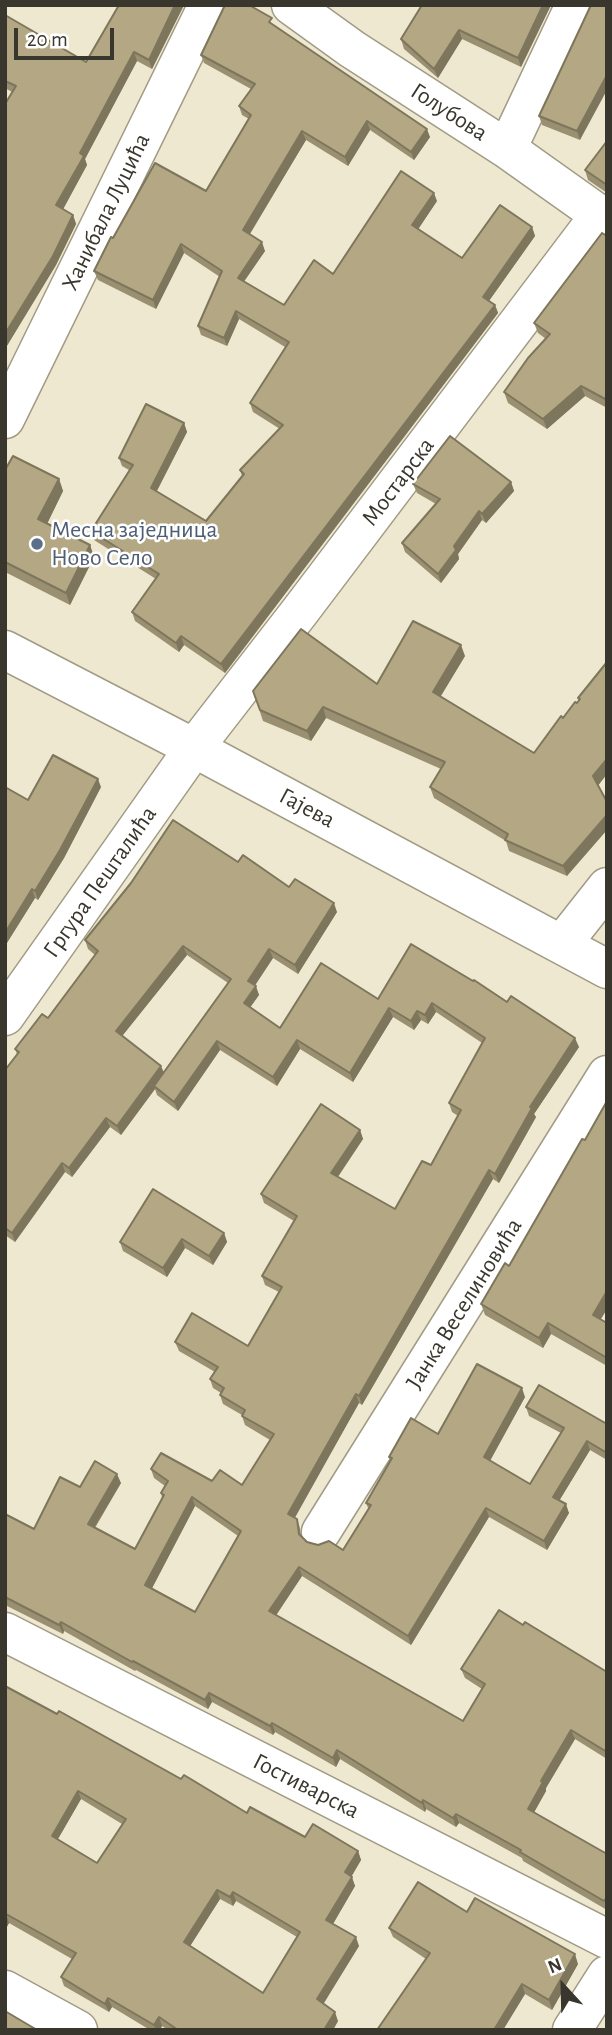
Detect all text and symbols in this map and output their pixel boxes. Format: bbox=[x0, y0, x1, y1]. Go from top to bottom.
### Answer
scale bar bbox=[18, 14, 117, 58]
text: 20 m bbox=[27, 29, 68, 50]
street label: Голубова bbox=[405, 77, 493, 147]
street label: Ханибала Луцића bbox=[55, 129, 157, 295]
street label: Мостарска bbox=[355, 432, 441, 532]
place label: Месна заједница Ново Село bbox=[51, 516, 218, 572]
marker: Месна заједница Ново Село bbox=[29, 536, 45, 552]
street label: Гајева bbox=[274, 781, 340, 835]
street label: Гргура Пешталића bbox=[37, 801, 163, 963]
street label: Јанка Веселиновића bbox=[400, 1213, 528, 1395]
street label: Гостиварска bbox=[248, 1747, 364, 1825]
north arrow bbox=[528, 1951, 598, 2021]
text: N bbox=[545, 1955, 565, 1977]

